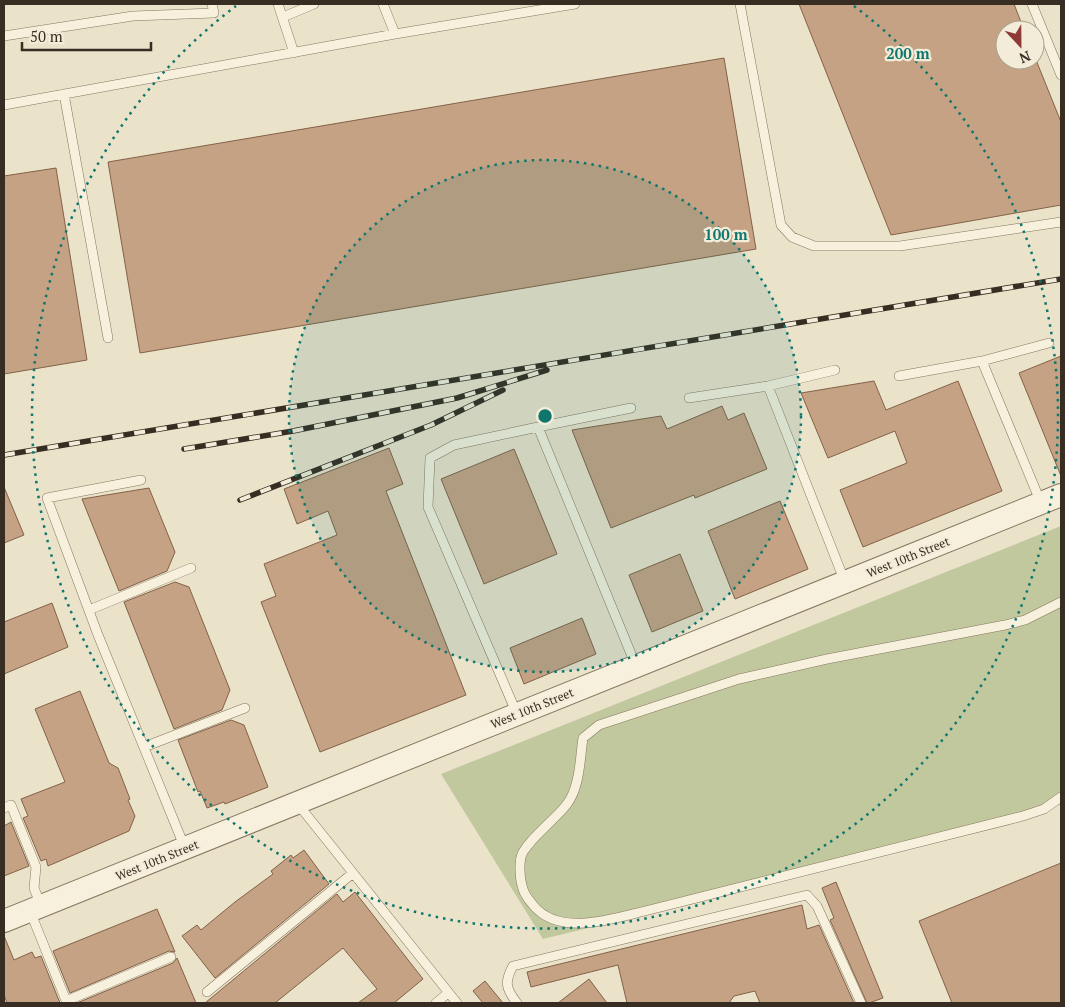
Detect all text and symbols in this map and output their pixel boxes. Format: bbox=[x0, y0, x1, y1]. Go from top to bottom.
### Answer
scale bar bbox=[22, 20, 151, 52]
north arrow bbox=[995, 20, 1045, 70]
text: 50 m bbox=[30, 26, 63, 46]
text: 200 m bbox=[886, 43, 930, 63]
text: N bbox=[1016, 47, 1034, 68]
text: 100 m bbox=[704, 224, 748, 244]
centre of rings bbox=[536, 407, 554, 425]
street label: West 10th Street bbox=[864, 533, 952, 580]
street label: West 10th Street bbox=[488, 684, 576, 731]
street label: West 10th Street bbox=[113, 836, 201, 883]

